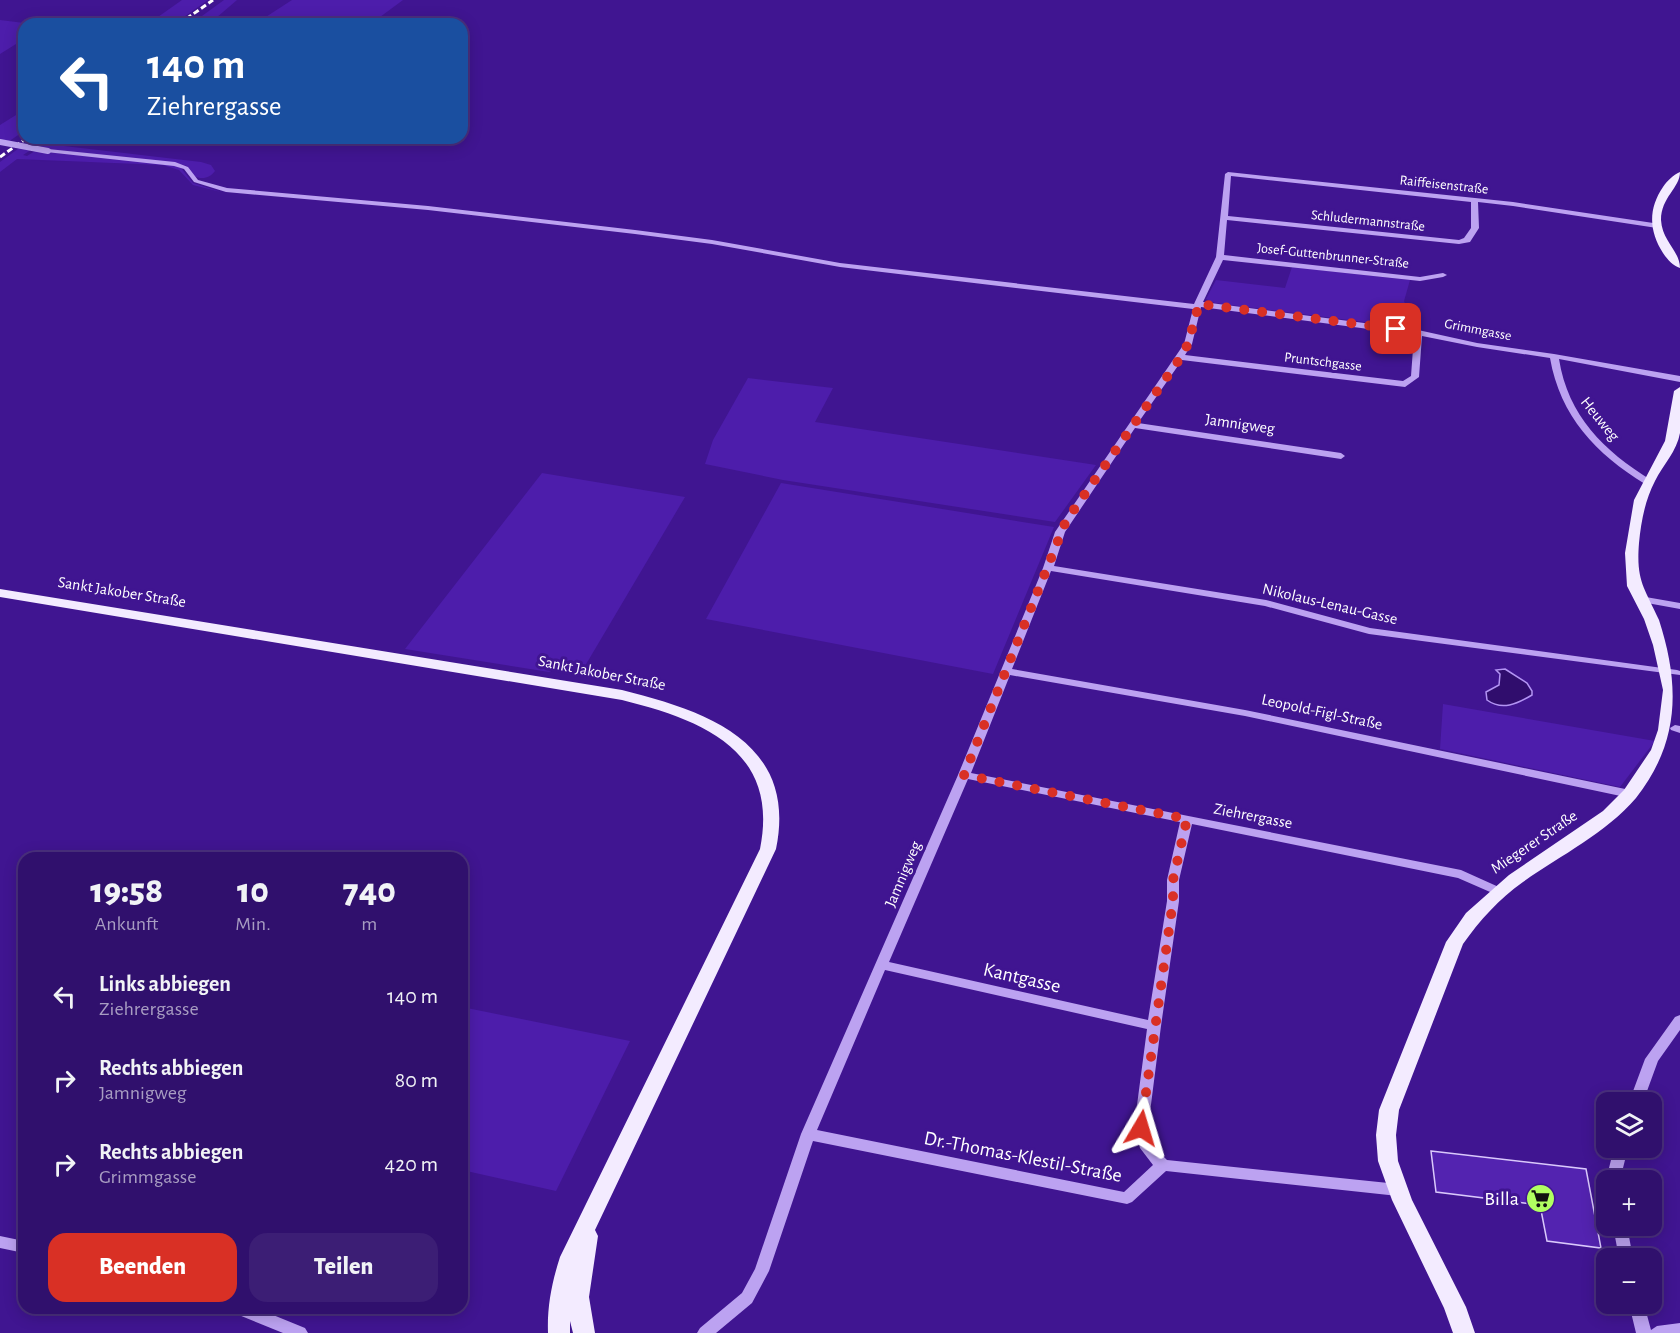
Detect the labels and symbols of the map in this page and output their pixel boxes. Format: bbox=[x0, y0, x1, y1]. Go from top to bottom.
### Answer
street label: Raiffeisenstraße bbox=[1399, 173, 1489, 197]
street label: Schludermannstraße bbox=[1310, 208, 1426, 234]
street label: Josef-Guttenbrunner-Straße bbox=[1256, 241, 1410, 271]
pin bbox=[1370, 303, 1421, 354]
street label: Grimmgasse bbox=[1443, 317, 1513, 343]
street label: Pruntschgasse bbox=[1283, 350, 1363, 374]
street label: Heuweg bbox=[1578, 394, 1623, 444]
street label: Jamnigweg bbox=[1204, 411, 1276, 437]
street label: Sankt Jakober Straße bbox=[57, 574, 187, 610]
street label: Nikolaus-Lenau-Gasse bbox=[1261, 581, 1399, 627]
street label: Sankt Jakober Straße bbox=[537, 653, 667, 693]
street label: Leopold-Figl-Straße bbox=[1260, 691, 1384, 733]
street label: Ziehrergasse bbox=[1212, 801, 1294, 831]
street label: Miegerer Straße bbox=[1488, 807, 1580, 877]
street label: Jamnigweg bbox=[882, 838, 924, 909]
street label: Kantgasse bbox=[981, 959, 1063, 997]
position arrow bbox=[1109, 1096, 1173, 1160]
street label: Dr.-Thomas-Klestil-Straße bbox=[922, 1128, 1124, 1186]
supermarket icon: Billa bbox=[1524, 1183, 1556, 1215]
place label: Billa bbox=[1484, 1189, 1519, 1209]

